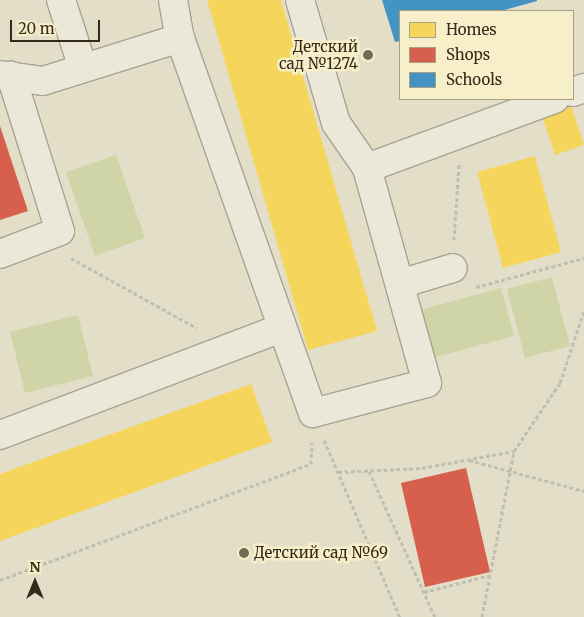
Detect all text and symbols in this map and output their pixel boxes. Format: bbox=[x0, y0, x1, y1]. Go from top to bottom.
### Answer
scale bar bbox=[12, 10, 102, 42]
legend bbox=[399, 10, 574, 100]
text: 20 m bbox=[18, 19, 55, 38]
text: Homes bbox=[446, 20, 497, 39]
place label: Детский сад №1274 bbox=[279, 37, 358, 72]
text: Shops bbox=[446, 45, 490, 64]
marker: Детский сад №1274 bbox=[362, 49, 374, 61]
text: Schools bbox=[446, 70, 502, 89]
place label: Детский сад №69 bbox=[254, 544, 388, 562]
marker: Детский сад №69 bbox=[238, 547, 250, 559]
north arrow bbox=[10, 557, 60, 607]
text: N bbox=[29, 558, 41, 576]

